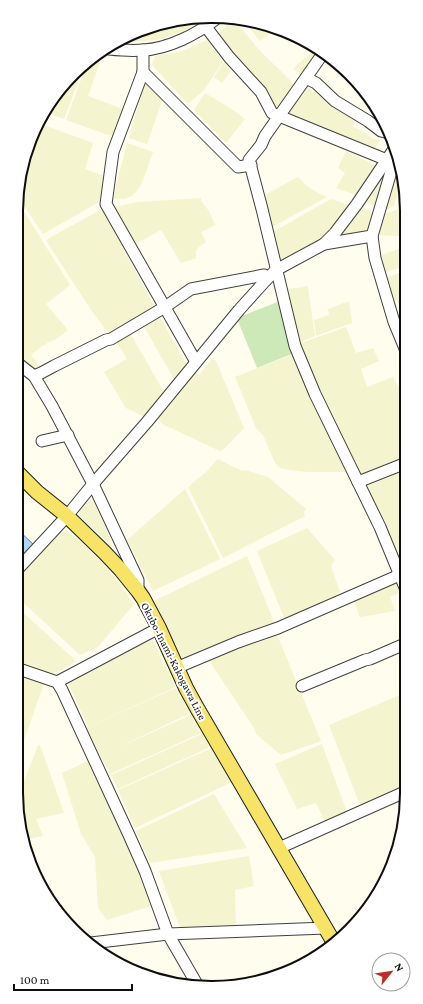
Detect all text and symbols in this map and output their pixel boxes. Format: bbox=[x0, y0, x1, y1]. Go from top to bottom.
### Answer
street label: Okubo-Inami-Kakogawa Line bbox=[138, 600, 209, 722]
north arrow bbox=[371, 952, 411, 992]
text: N bbox=[393, 961, 407, 974]
scale bar bbox=[14, 966, 132, 992]
text: 100 m bbox=[20, 973, 50, 987]

